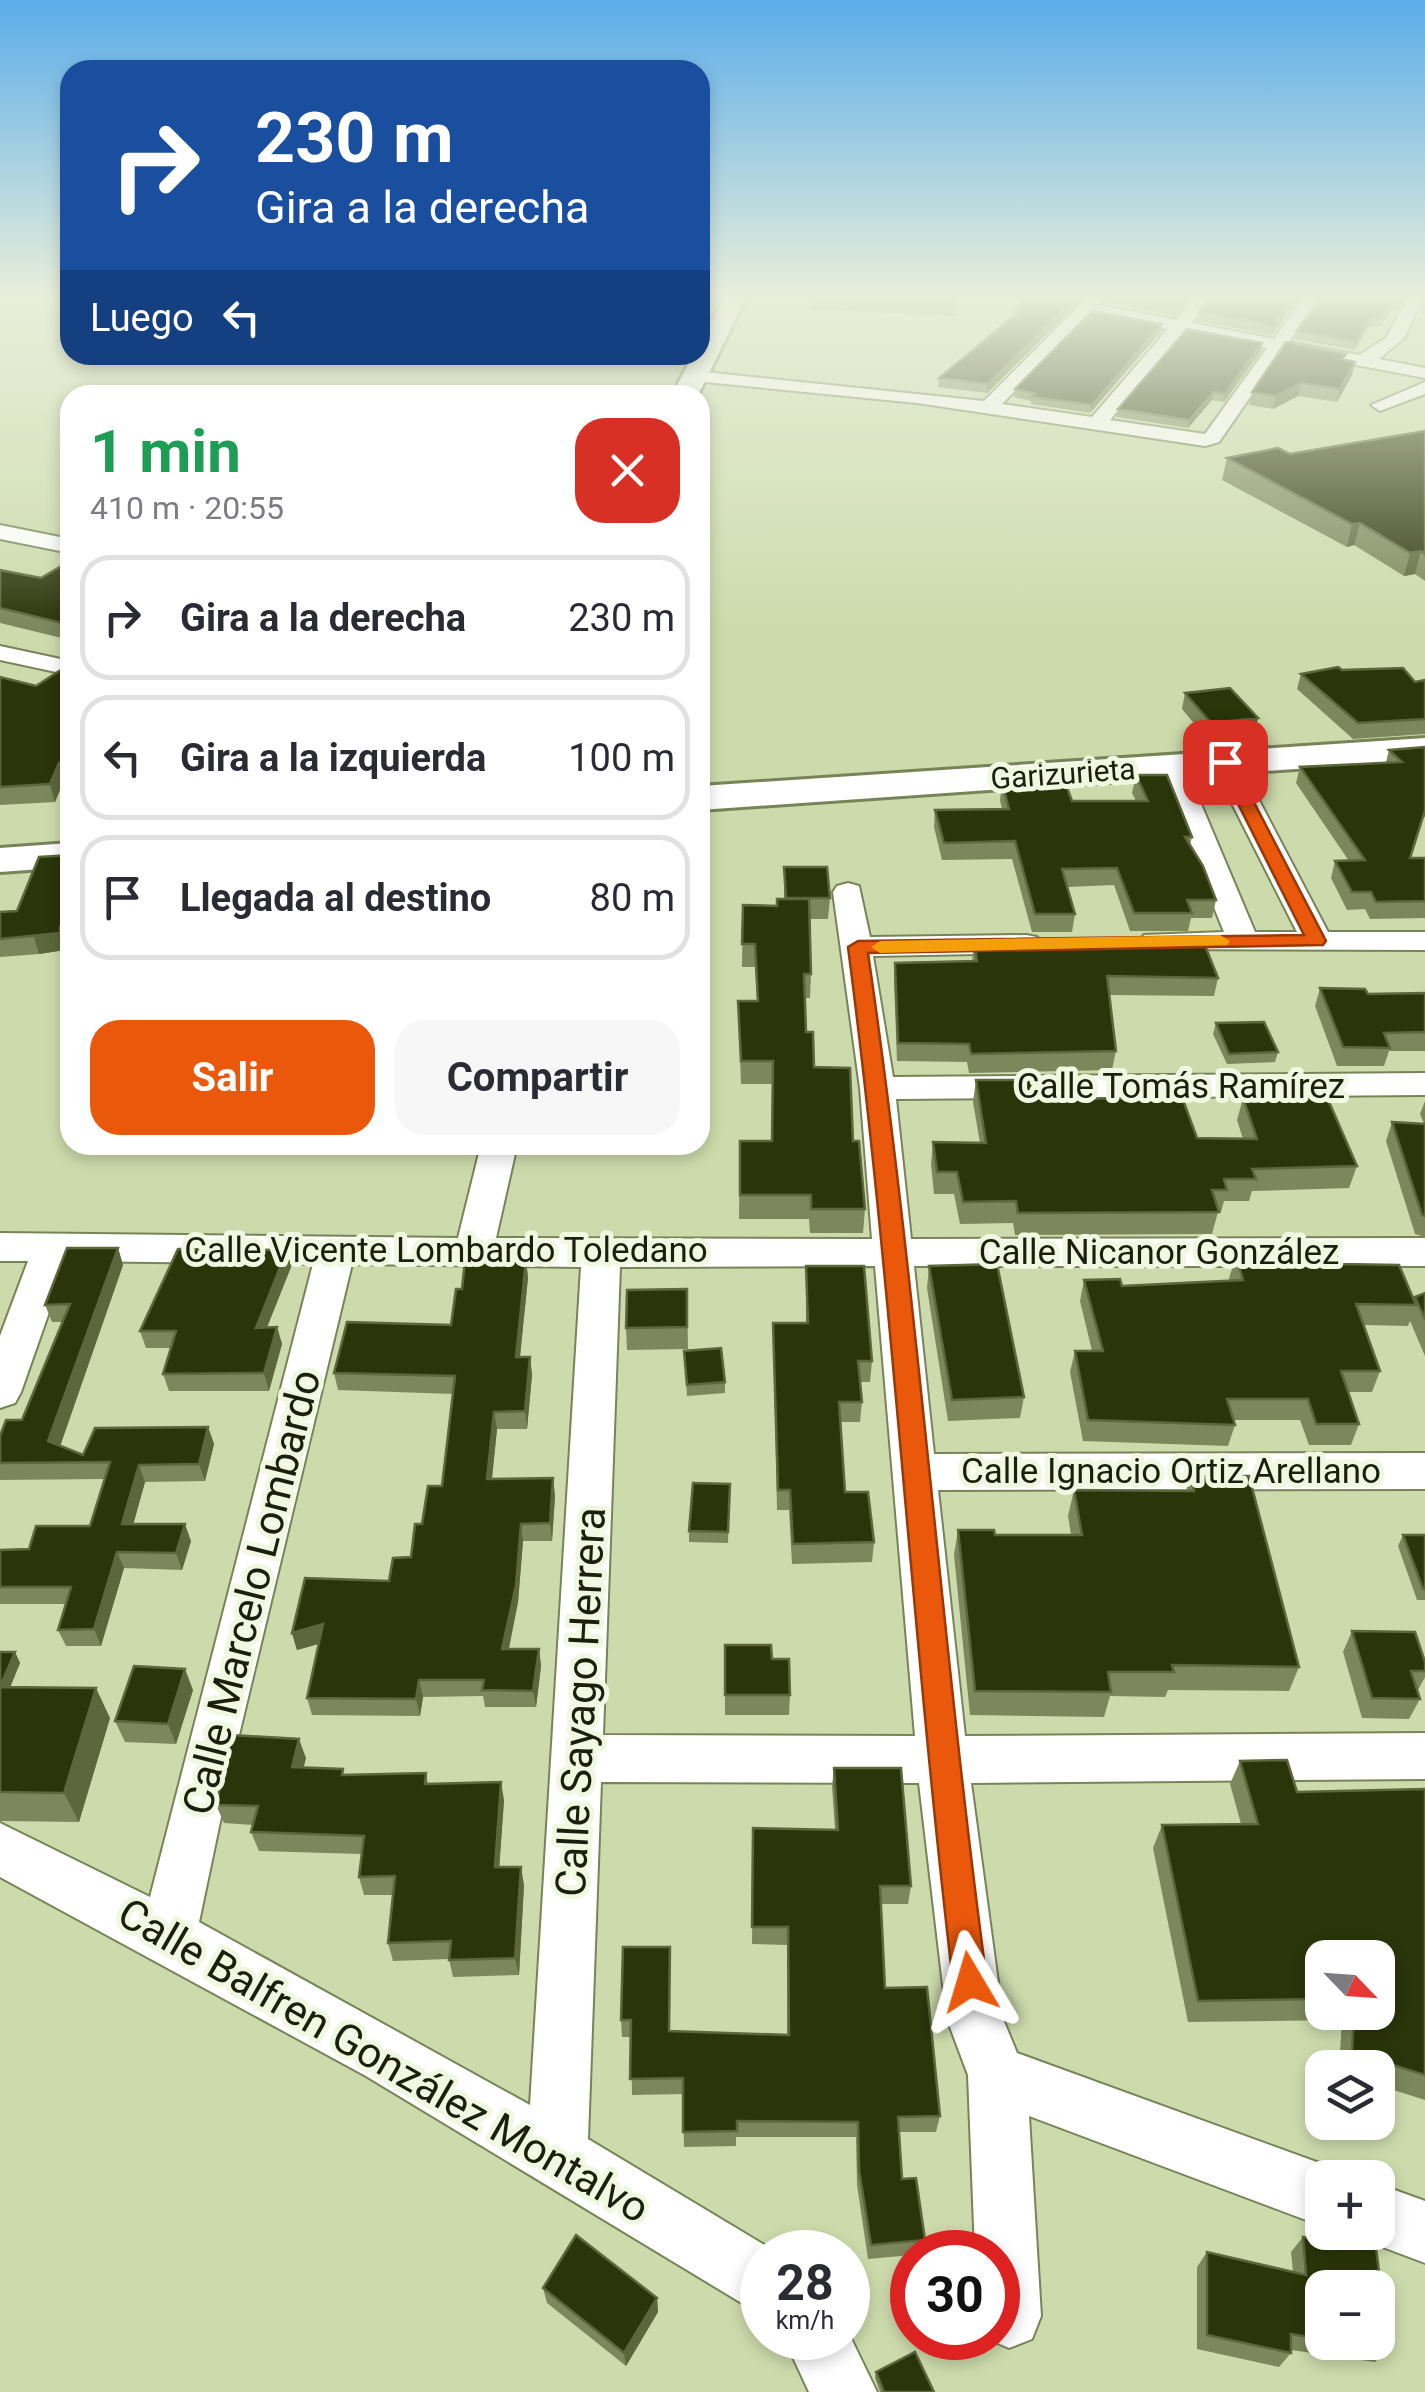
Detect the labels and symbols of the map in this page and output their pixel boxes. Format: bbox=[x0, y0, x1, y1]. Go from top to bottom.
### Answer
pin bbox=[1183, 720, 1268, 805]
street label: Garizurieta bbox=[989, 751, 1137, 796]
street label: Calle Tomás Ramírez bbox=[1017, 1066, 1345, 1107]
street label: Calle Vicente Lombardo Toledano bbox=[184, 1230, 708, 1271]
street label: Calle Nicanor González bbox=[979, 1232, 1339, 1273]
street label: Calle Marcelo Lombardo bbox=[172, 1365, 331, 1820]
street label: Calle Ignacio Ortiz Arellano bbox=[961, 1451, 1381, 1492]
street label: Calle Sayago Herrera bbox=[546, 1506, 615, 1898]
street label: Calle Balfren González Montalvo bbox=[110, 1888, 658, 2233]
position arrow bbox=[918, 1930, 1022, 2034]
north arrow bbox=[1305, 1940, 1395, 2030]
speed limit sign: 30 bbox=[890, 2230, 1020, 2360]

